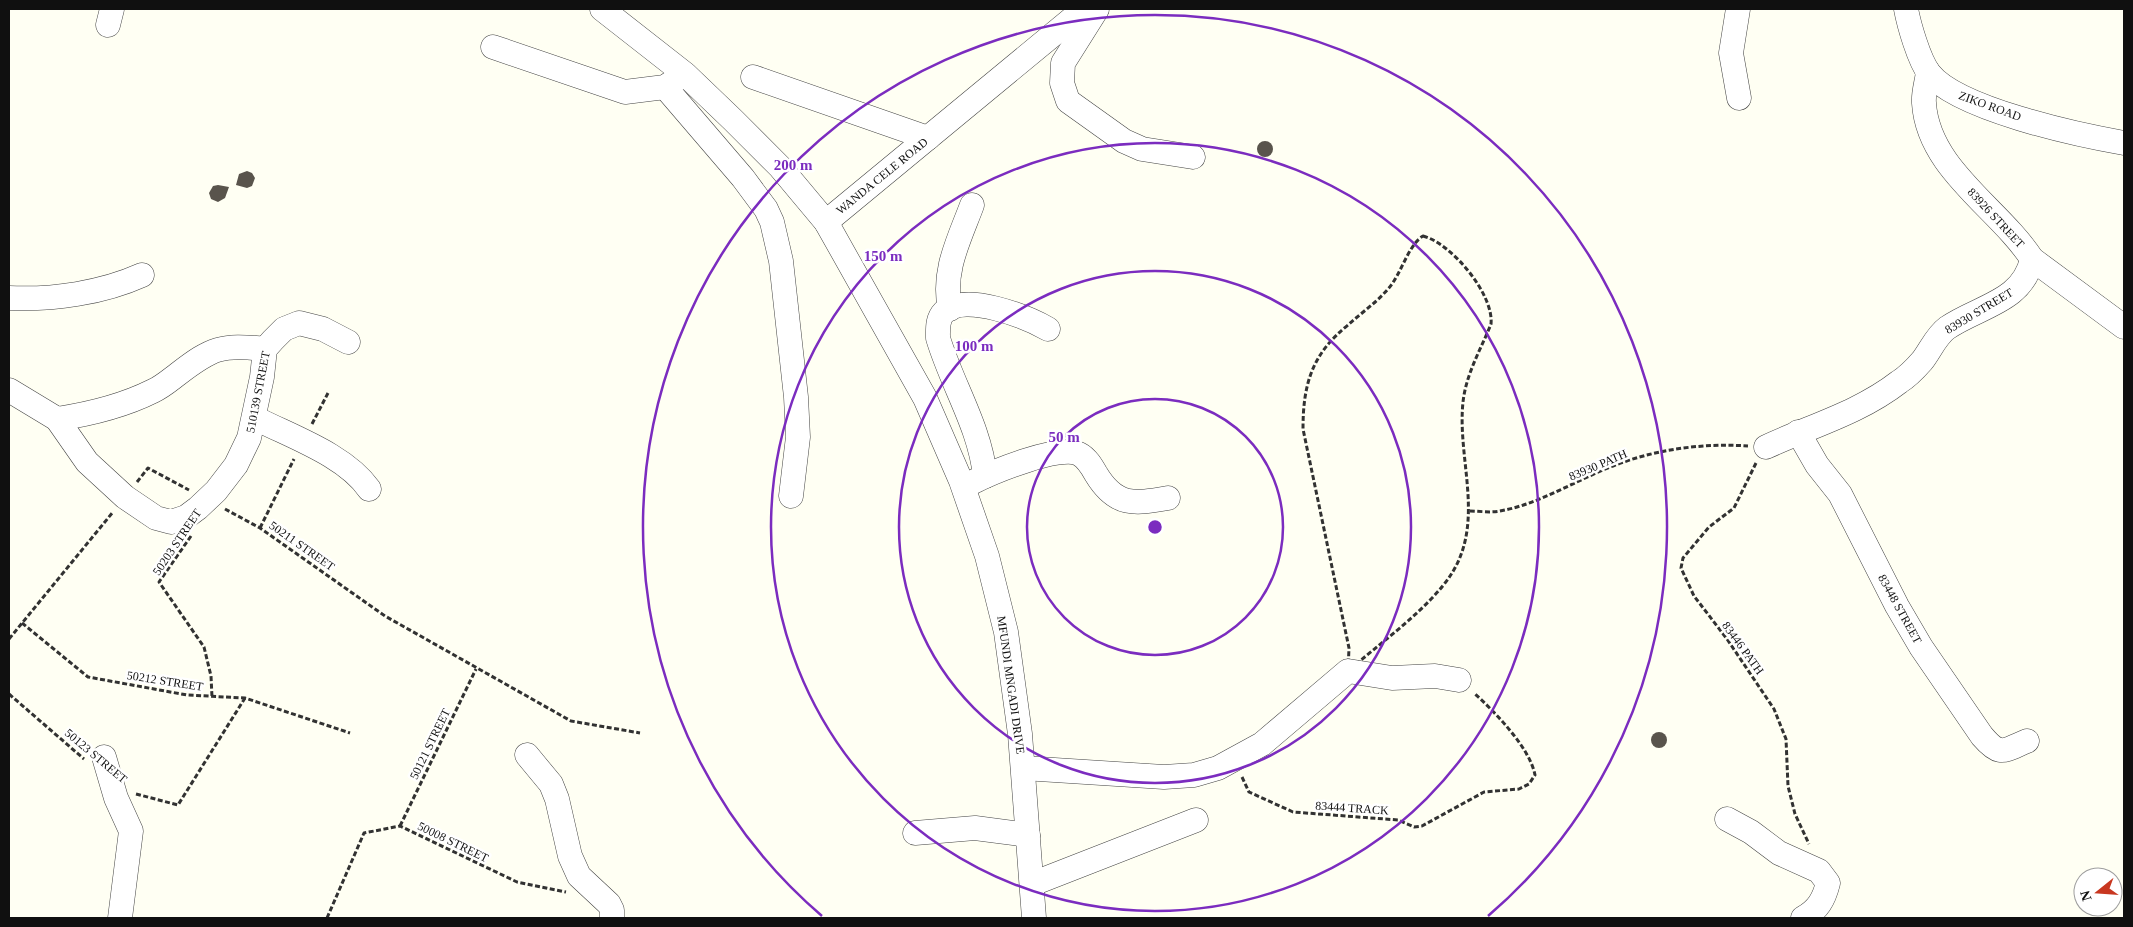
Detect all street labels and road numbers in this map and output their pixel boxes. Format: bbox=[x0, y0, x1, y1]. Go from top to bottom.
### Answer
street label: ZIKO ROAD bbox=[1957, 88, 2024, 124]
street label: WANDA CELE ROAD bbox=[833, 134, 931, 217]
street label: 83926 STREET bbox=[1965, 185, 2028, 251]
street label: 83930 STREET bbox=[1942, 285, 2016, 337]
street label: 510139 STREET bbox=[243, 349, 273, 434]
street label: 83930 PATH bbox=[1567, 446, 1630, 484]
street label: 50203 STREET bbox=[150, 506, 205, 578]
street label: 50211 STREET bbox=[267, 518, 338, 574]
street label: 83448 STREET bbox=[1875, 572, 1925, 647]
street label: MFUNDI MNGADI DRIVE bbox=[994, 615, 1028, 755]
street label: 83446 PATH bbox=[1719, 619, 1767, 677]
street label: 50212 STREET bbox=[126, 668, 205, 694]
street label: 50121 STREET bbox=[407, 706, 453, 782]
street label: 50123 STREET bbox=[62, 726, 131, 787]
street label: 83444 TRACK bbox=[1315, 798, 1389, 818]
street label: 50008 STREET bbox=[415, 819, 491, 865]

